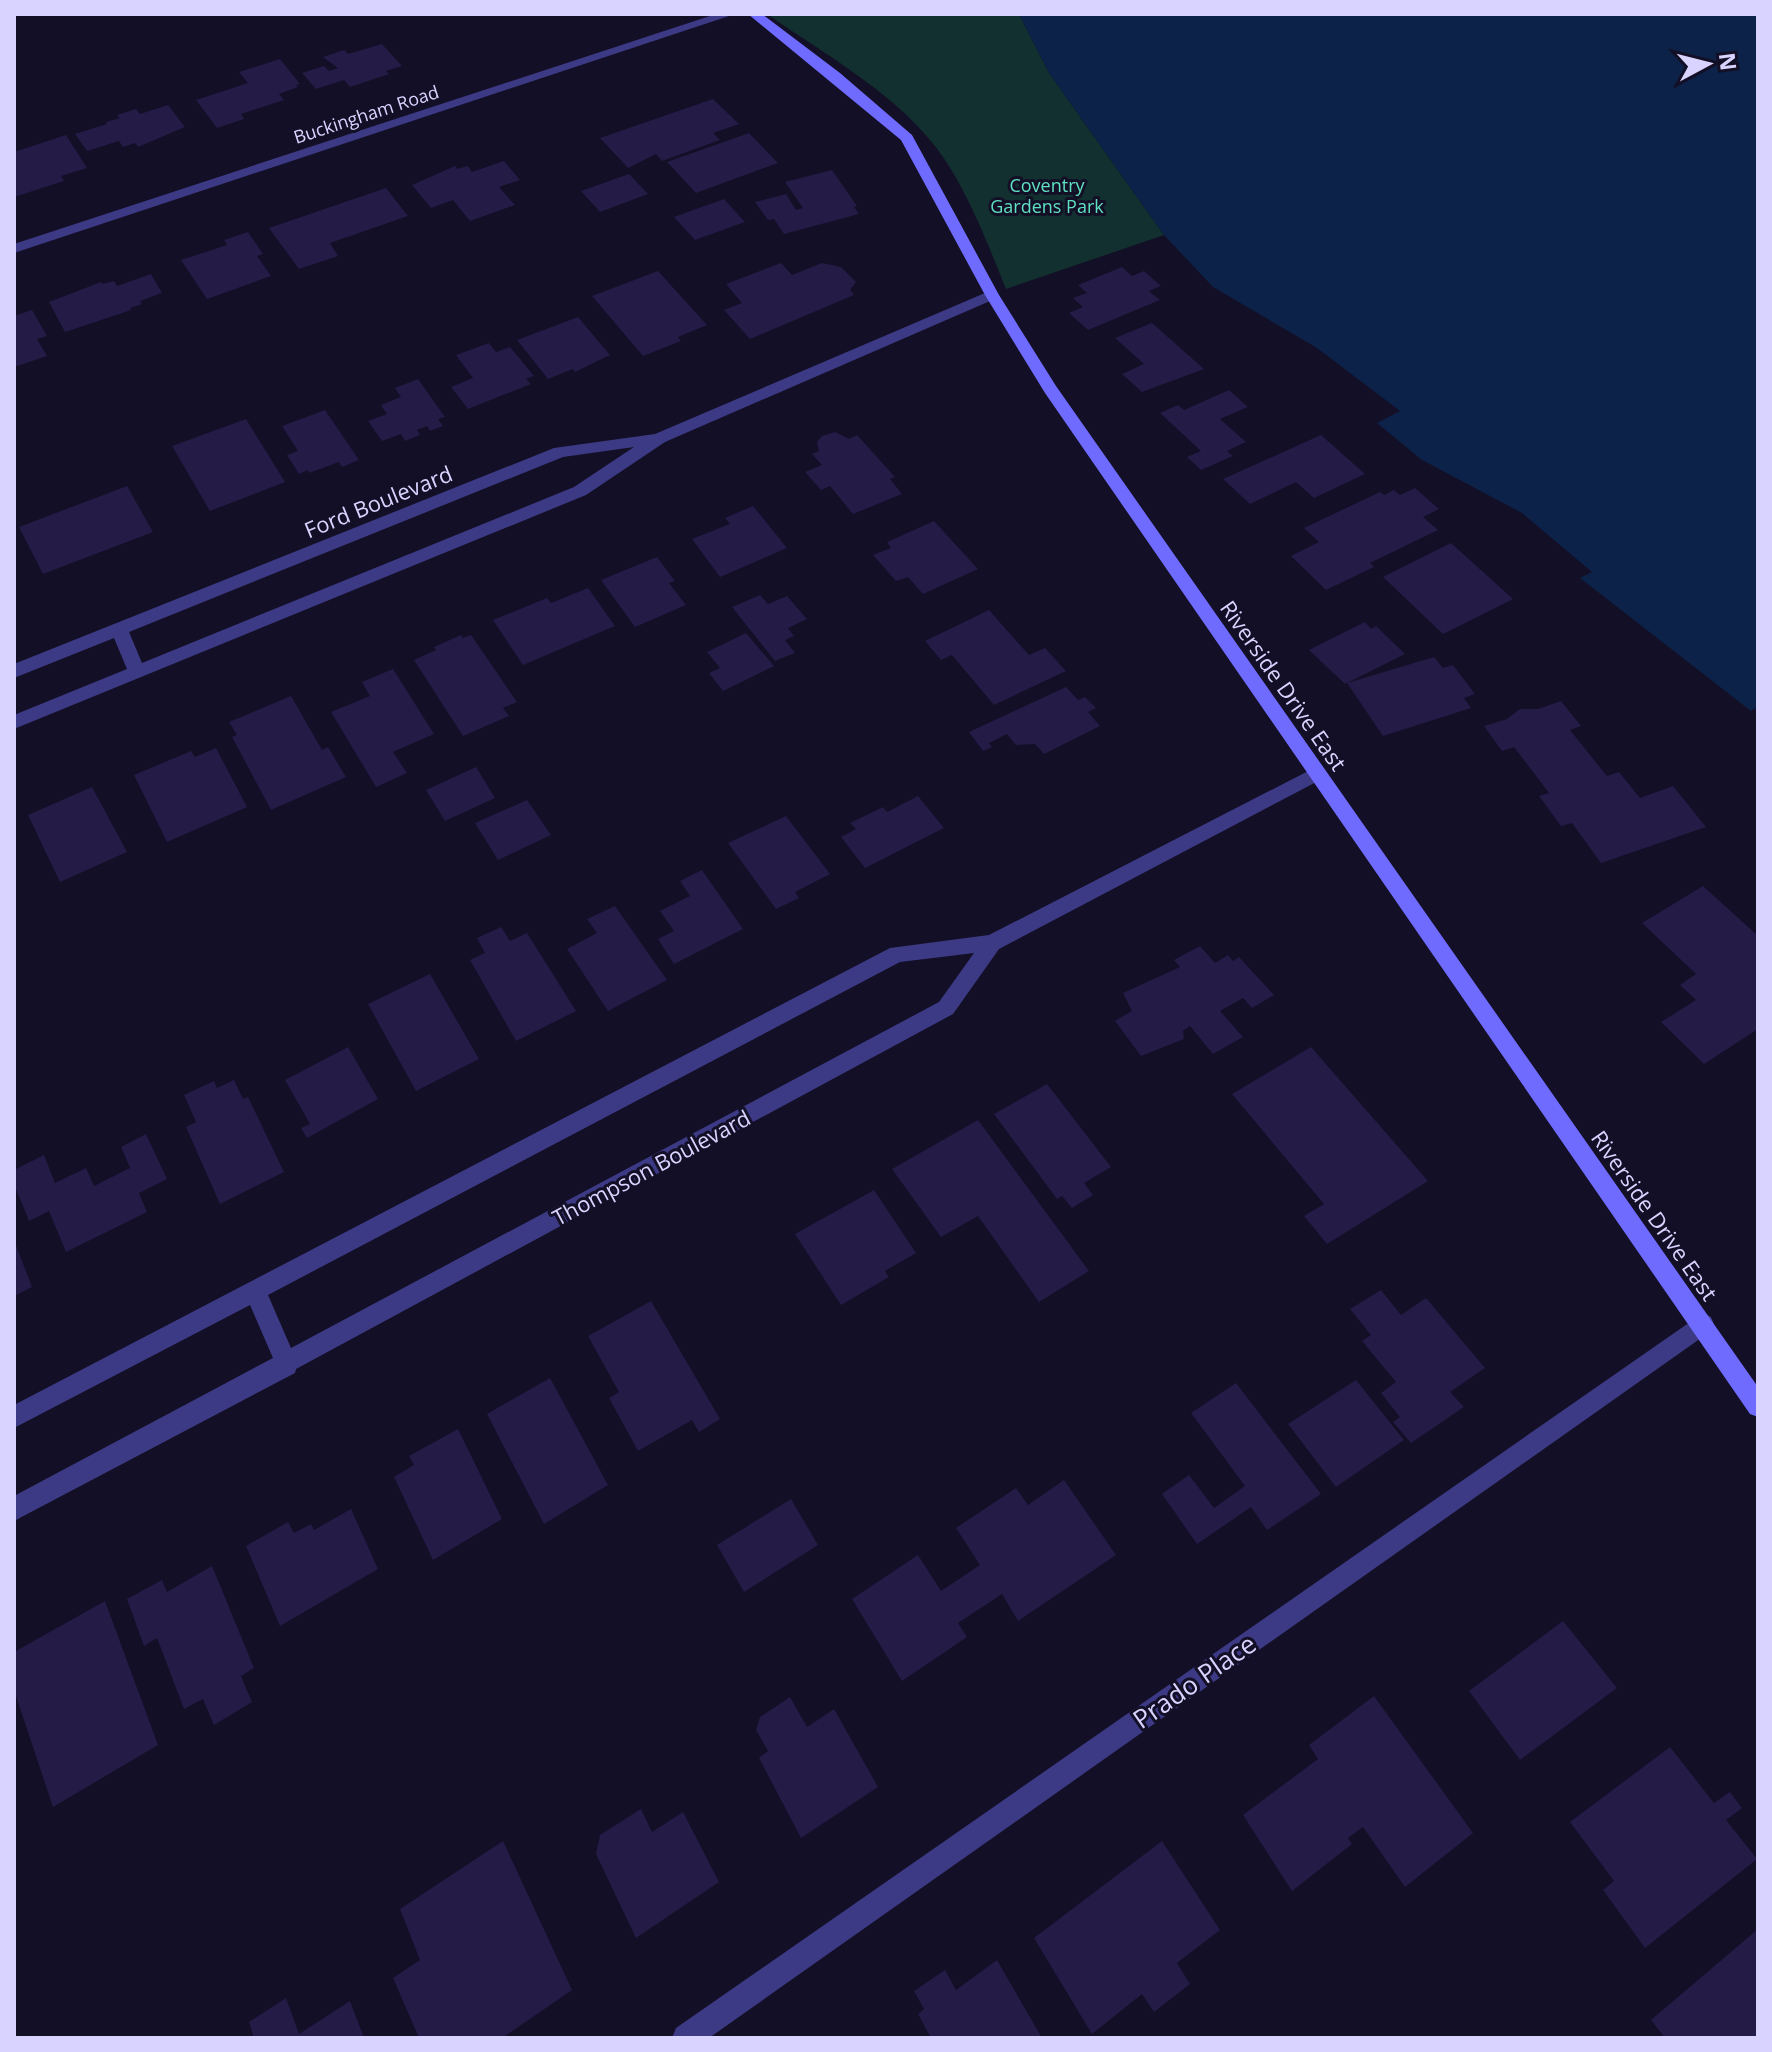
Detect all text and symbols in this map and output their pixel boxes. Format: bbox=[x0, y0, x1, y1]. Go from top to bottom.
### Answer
north arrow bbox=[1668, 24, 1748, 104]
text: N bbox=[1713, 51, 1745, 72]
street label: Buckingham Road bbox=[290, 79, 442, 149]
park label: Coventry Gardens Park bbox=[990, 173, 1104, 218]
street label: Ford Boulevard bbox=[299, 458, 457, 544]
street label: Riverside Drive East bbox=[1214, 594, 1354, 776]
street label: Thompson Boulevard bbox=[547, 1102, 755, 1232]
street label: Riverside Drive East bbox=[1585, 1124, 1725, 1306]
street label: Prado Place bbox=[1125, 1625, 1263, 1737]

